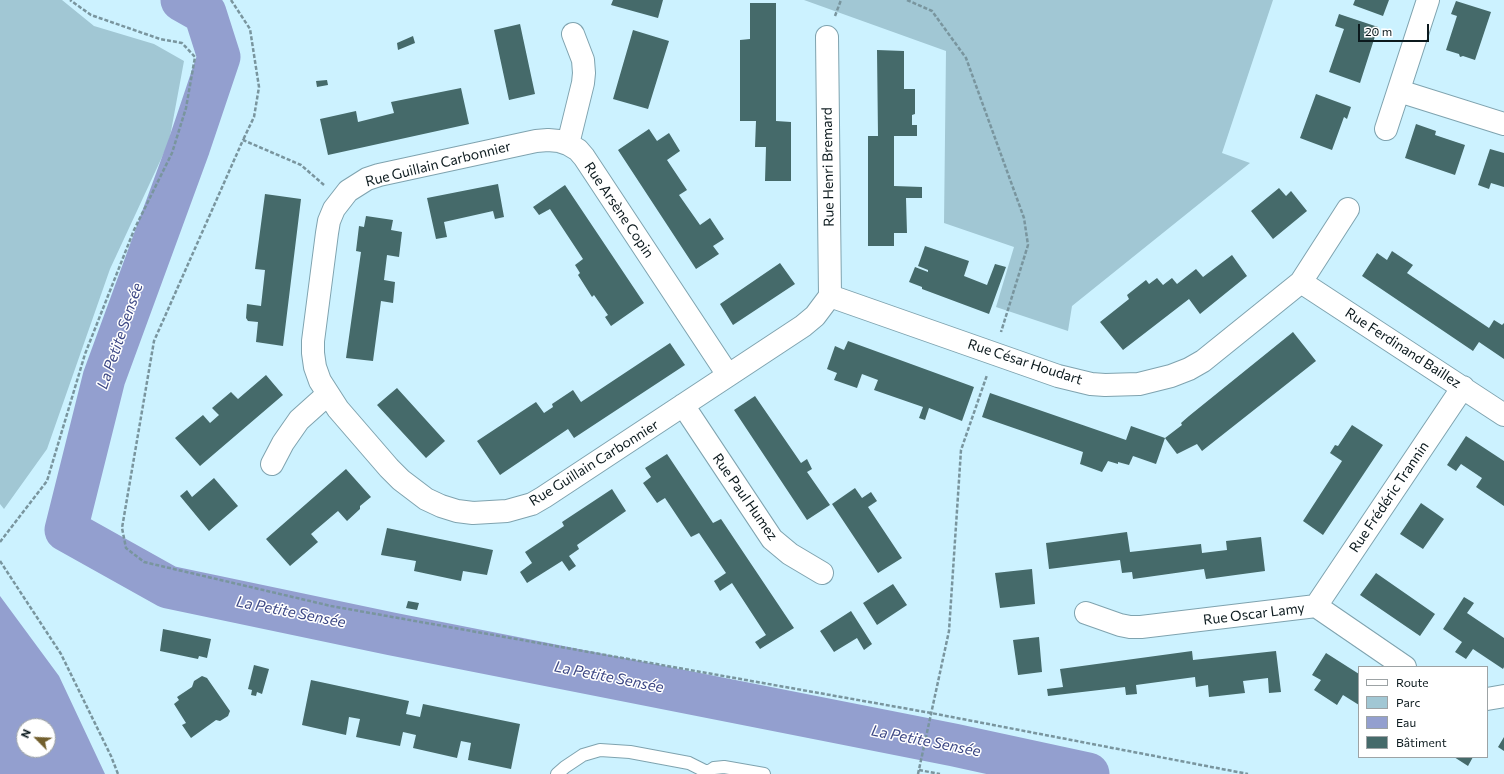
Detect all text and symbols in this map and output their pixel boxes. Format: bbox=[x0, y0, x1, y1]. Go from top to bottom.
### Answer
scale bar bbox=[1360, 16, 1431, 42]
text: 20 m bbox=[1365, 24, 1392, 38]
street label: Rue Henri Bremard bbox=[819, 107, 837, 227]
street label: Rue Guillain Carbonnier bbox=[363, 138, 513, 190]
street label: Rue Arsène Copin bbox=[581, 159, 657, 261]
water label: La Petite Sensée bbox=[93, 281, 147, 391]
street label: Rue Ferdinand Baillez bbox=[1342, 304, 1464, 392]
street label: Rue César Houdart bbox=[966, 336, 1084, 388]
street label: Rue Guillain Carbonnier bbox=[526, 416, 662, 510]
street label: Rue Frédéric Trannin bbox=[1346, 438, 1432, 556]
street label: Rue Paul Humez bbox=[709, 450, 781, 544]
water label: La Petite Sensée bbox=[235, 593, 347, 631]
street label: Rue Oscar Lamy bbox=[1202, 599, 1306, 629]
water label: La Petite Sensée bbox=[553, 658, 665, 696]
legend bbox=[1358, 666, 1488, 758]
text: Route bbox=[1396, 675, 1429, 689]
text: Parc bbox=[1396, 695, 1420, 709]
text: Eau bbox=[1396, 715, 1416, 729]
north arrow bbox=[16, 718, 56, 758]
water label: La Petite Sensée bbox=[870, 722, 982, 760]
text: N bbox=[18, 727, 33, 740]
text: Bâtiment bbox=[1396, 735, 1447, 749]

